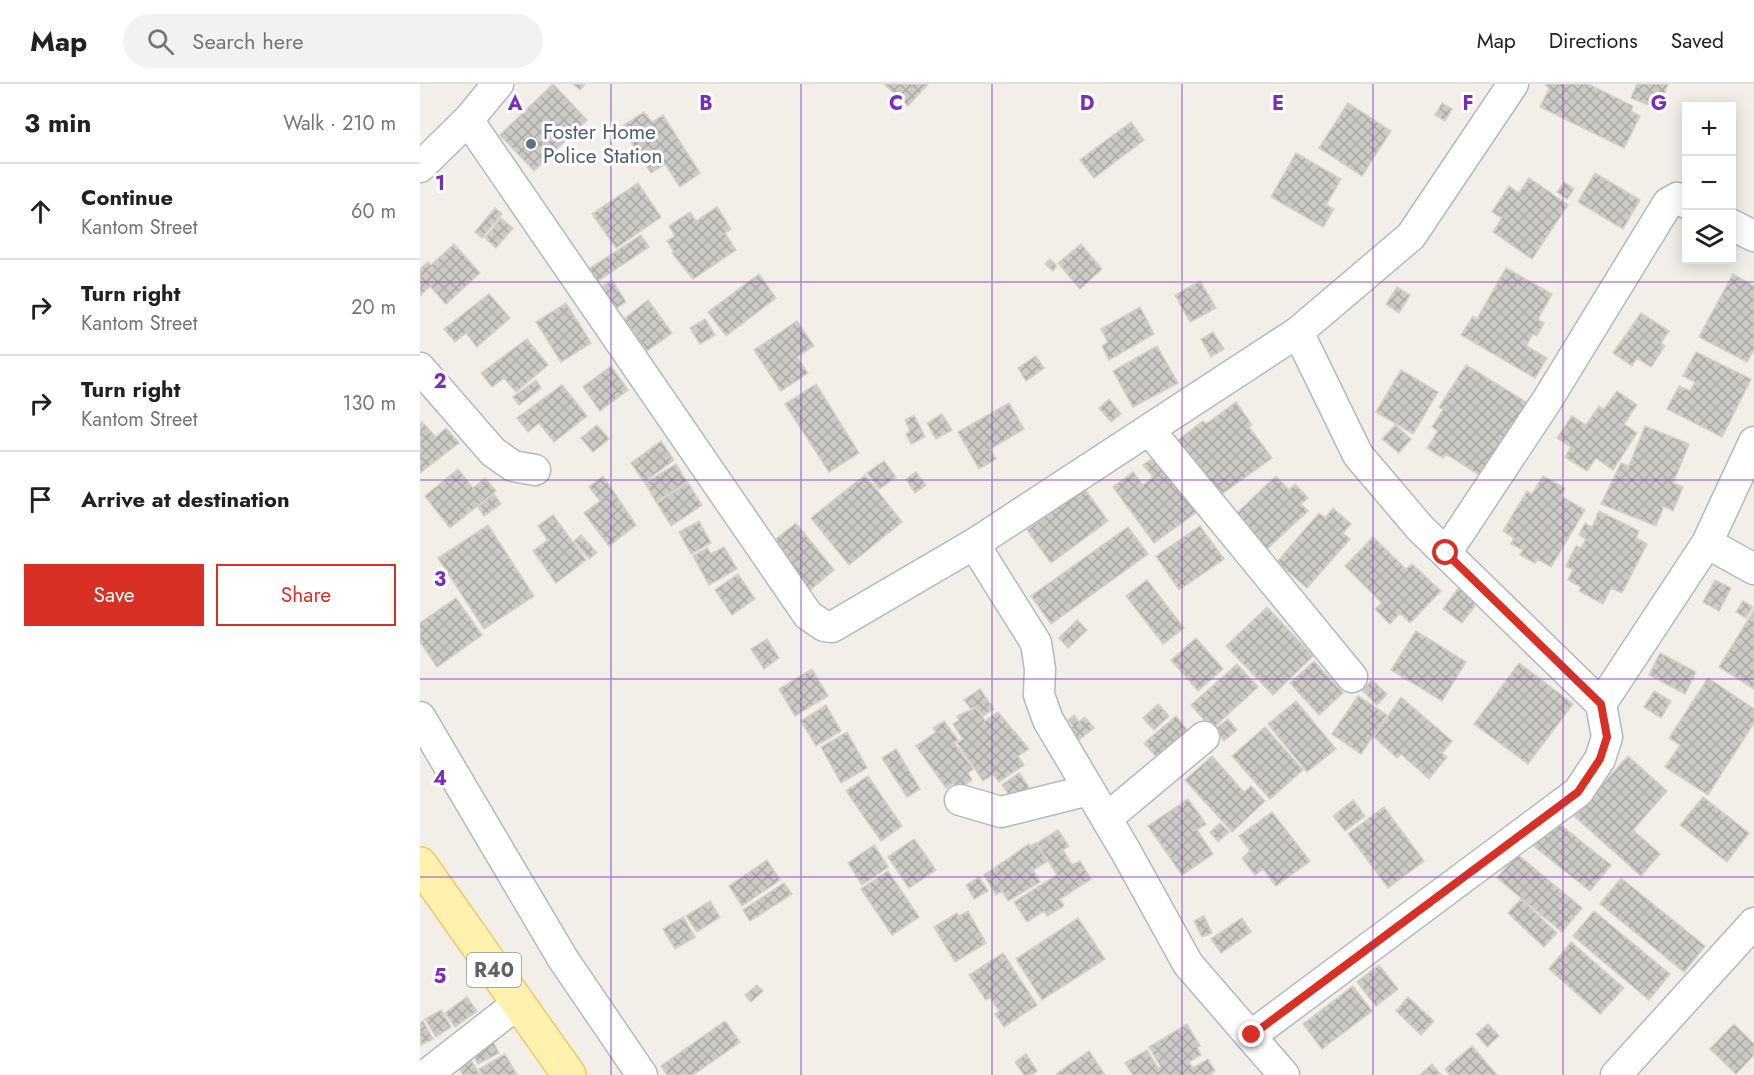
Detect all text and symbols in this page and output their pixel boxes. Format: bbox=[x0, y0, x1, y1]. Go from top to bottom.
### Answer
search box bbox=[123, 14, 543, 68]
text: Map bbox=[30, 21, 87, 62]
icon: search bbox=[144, 25, 177, 58]
text: Search here bbox=[192, 25, 304, 57]
text: Map bbox=[1477, 26, 1516, 56]
text: Directions bbox=[1549, 26, 1638, 56]
text: Saved bbox=[1671, 26, 1724, 56]
text: A bbox=[507, 89, 523, 118]
text: B bbox=[699, 89, 713, 118]
text: C bbox=[889, 89, 903, 118]
text: D bbox=[1080, 89, 1094, 118]
text: E bbox=[1272, 89, 1284, 118]
text: F bbox=[1462, 89, 1474, 118]
text: G bbox=[1651, 89, 1667, 118]
map controls bbox=[1682, 102, 1736, 264]
button: + bbox=[1682, 102, 1736, 156]
text: 3 min bbox=[24, 104, 91, 142]
text: Walk · 210 m bbox=[283, 109, 396, 138]
place label: Foster Home Police Station bbox=[543, 117, 662, 171]
marker: Foster Home Police Station bbox=[524, 137, 538, 151]
button: − bbox=[1682, 156, 1736, 210]
text: 1 bbox=[435, 169, 445, 198]
text: Continue bbox=[81, 181, 173, 213]
icon: ahead bbox=[24, 195, 57, 228]
text: 60 m bbox=[351, 197, 396, 226]
button: layers bbox=[1682, 210, 1736, 264]
text: Kantom Street bbox=[81, 213, 197, 242]
text: Turn right bbox=[81, 277, 181, 309]
icon: right bbox=[24, 291, 57, 324]
text: 20 m bbox=[351, 293, 396, 322]
text: Kantom Street bbox=[81, 309, 197, 338]
text: 2 bbox=[433, 367, 447, 396]
text: Turn right bbox=[81, 373, 181, 405]
icon: right bbox=[24, 387, 57, 420]
text: 130 m bbox=[342, 389, 396, 418]
text: Kantom Street bbox=[81, 405, 197, 434]
icon: arrive bbox=[24, 483, 57, 516]
text: Arrive at destination bbox=[81, 483, 290, 515]
route start bbox=[1432, 539, 1458, 565]
button: Save bbox=[24, 564, 204, 626]
button: Share bbox=[216, 564, 396, 626]
text: 3 bbox=[434, 565, 446, 594]
text: 4 bbox=[433, 764, 447, 793]
road number: R40 bbox=[467, 953, 521, 987]
text: 5 bbox=[434, 962, 447, 991]
route end bbox=[1238, 1021, 1264, 1047]

